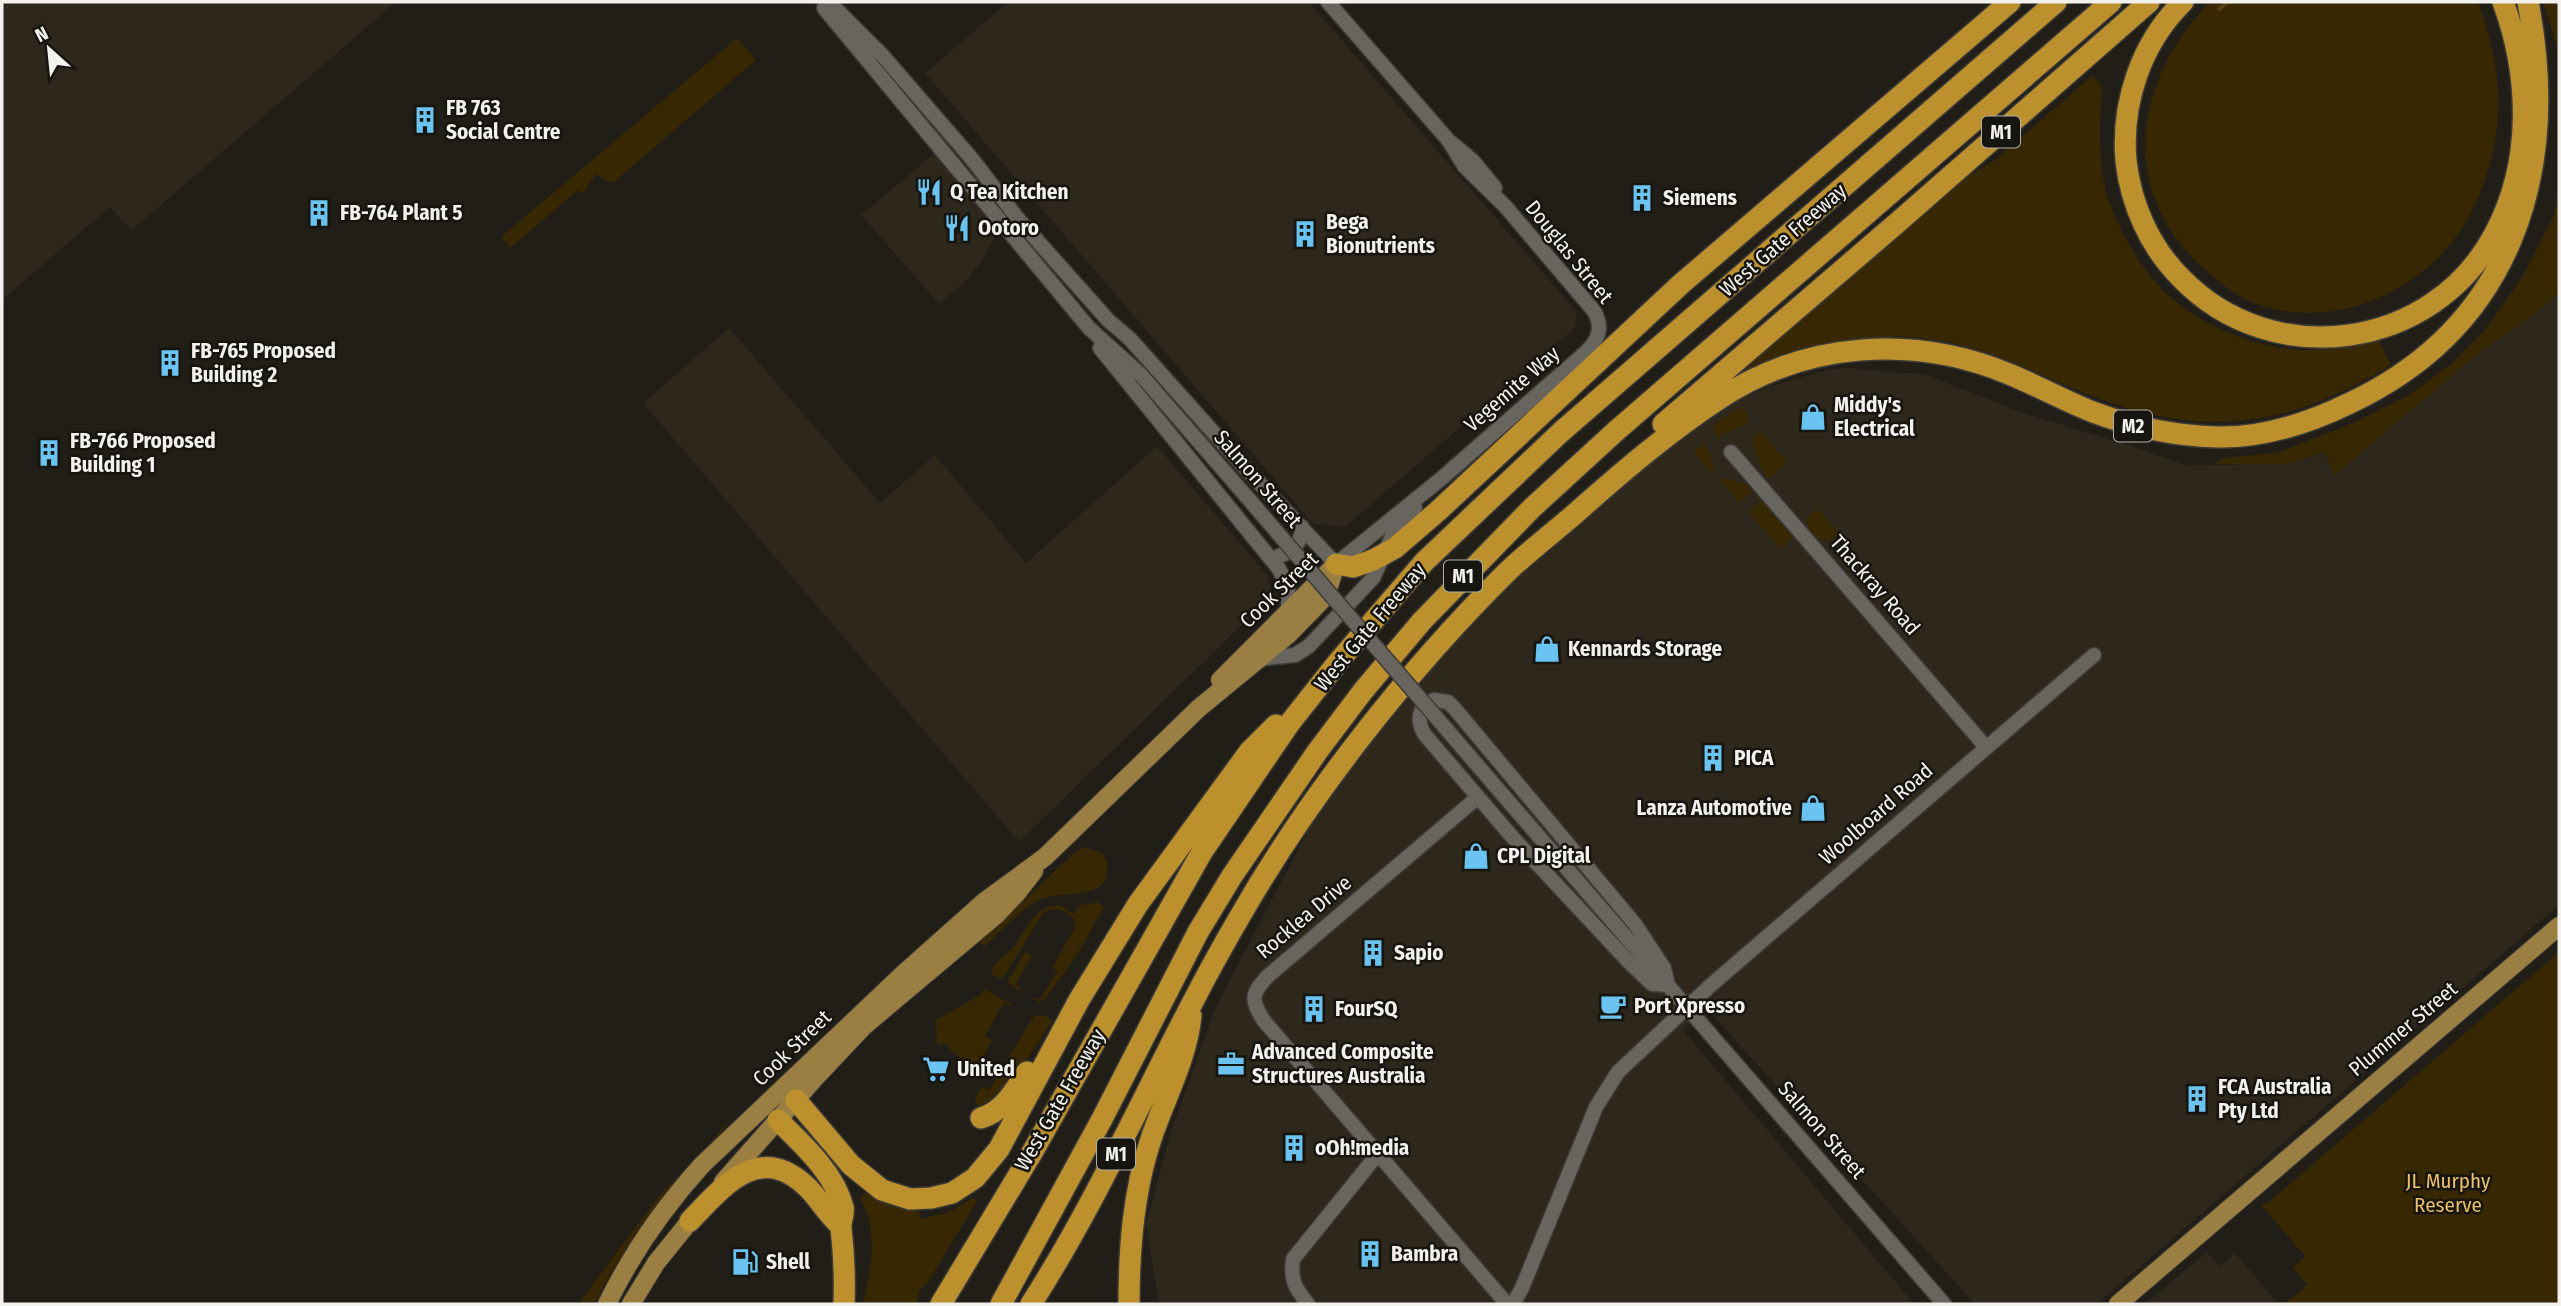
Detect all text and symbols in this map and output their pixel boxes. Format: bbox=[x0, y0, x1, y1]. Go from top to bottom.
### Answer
north arrow bbox=[14, 14, 84, 84]
text: N bbox=[31, 21, 52, 47]
place label: FB 763 Social Centre bbox=[446, 95, 561, 145]
building icon: FB 763 Social Centre bbox=[410, 105, 440, 135]
road number: M1 bbox=[1982, 116, 2020, 148]
restaurant icon: Q Tea Kitchen bbox=[914, 177, 944, 207]
street label: West Gate Freeway bbox=[1714, 177, 1852, 302]
place label: Q Tea Kitchen bbox=[950, 179, 1068, 205]
building icon: Siemens bbox=[1627, 183, 1657, 213]
place label: Siemens bbox=[1663, 185, 1737, 211]
street label: Douglas Street bbox=[1519, 195, 1619, 309]
building icon: FB-764 Plant 5 bbox=[304, 198, 334, 228]
place label: FB-764 Plant 5 bbox=[340, 200, 463, 226]
place label: Bega Bionutrients bbox=[1326, 209, 1435, 259]
restaurant icon: Ootoro bbox=[942, 213, 972, 243]
place label: Ootoro bbox=[978, 215, 1039, 241]
building icon: Bega Bionutrients bbox=[1290, 219, 1320, 249]
place label: FB-765 Proposed Building 2 bbox=[191, 338, 336, 388]
street label: Vegemite Way bbox=[1459, 340, 1566, 438]
building icon: FB-765 Proposed Building 2 bbox=[155, 348, 185, 378]
place label: Middy's Electrical bbox=[1834, 392, 1915, 442]
shop icon: Middy's Electrical bbox=[1798, 402, 1828, 432]
road number: M2 bbox=[2114, 410, 2152, 442]
street label: Salmon Street bbox=[1209, 425, 1308, 533]
place label: FB-766 Proposed Building 1 bbox=[70, 428, 216, 478]
building icon: FB-766 Proposed Building 1 bbox=[34, 438, 64, 468]
street label: Thackray Road bbox=[1824, 530, 1926, 640]
street label: Cook Street bbox=[1234, 546, 1324, 634]
street label: West Gate Freeway bbox=[1309, 557, 1432, 696]
road number: M1 bbox=[1444, 561, 1482, 592]
shop icon: Kennards Storage bbox=[1532, 634, 1562, 664]
place label: Kennards Storage bbox=[1568, 636, 1722, 662]
building icon: PICA bbox=[1698, 743, 1728, 773]
place label: PICA bbox=[1734, 745, 1774, 771]
street label: Woolboard Road bbox=[1814, 758, 1938, 870]
shop icon: Lanza Automotive bbox=[1798, 793, 1828, 823]
place label: Lanza Automotive bbox=[1637, 795, 1792, 821]
shop icon: CPL Digital bbox=[1461, 841, 1491, 871]
place label: CPL Digital bbox=[1497, 843, 1591, 869]
street label: Rocklea Drive bbox=[1251, 870, 1357, 964]
building icon: Sapio bbox=[1358, 938, 1388, 968]
place label: Sapio bbox=[1394, 940, 1443, 966]
street label: Plummer Street bbox=[2343, 976, 2463, 1082]
cafe icon: Port Xpresso bbox=[1598, 991, 1628, 1021]
place label: Port Xpresso bbox=[1634, 993, 1745, 1019]
building icon: FourSQ bbox=[1299, 994, 1329, 1024]
place label: FourSQ bbox=[1335, 996, 1398, 1022]
street label: Cook Street bbox=[747, 1004, 837, 1092]
street label: West Gate Freeway bbox=[1009, 1024, 1111, 1176]
place label: Advanced Composite Structures Australia bbox=[1251, 1039, 1434, 1089]
office icon: Advanced Composite Structures Australia bbox=[1216, 1049, 1246, 1079]
supermarket icon: United bbox=[921, 1054, 951, 1084]
place label: United bbox=[957, 1056, 1015, 1082]
place label: FCA Australia Pty Ltd bbox=[2218, 1074, 2331, 1124]
street label: Salmon Street bbox=[1773, 1076, 1872, 1184]
building icon: FCA Australia Pty Ltd bbox=[2182, 1084, 2212, 1114]
building icon: oOh!media bbox=[1279, 1133, 1309, 1163]
place label: oOh!media bbox=[1315, 1135, 1409, 1161]
road number: M1 bbox=[1097, 1138, 1135, 1170]
park label: JL Murphy Reserve bbox=[2406, 1168, 2491, 1218]
building icon: Bambra bbox=[1355, 1239, 1385, 1269]
place label: Bambra bbox=[1391, 1241, 1458, 1267]
fuel station icon: Shell bbox=[730, 1247, 760, 1277]
place label: Shell bbox=[766, 1249, 810, 1275]

